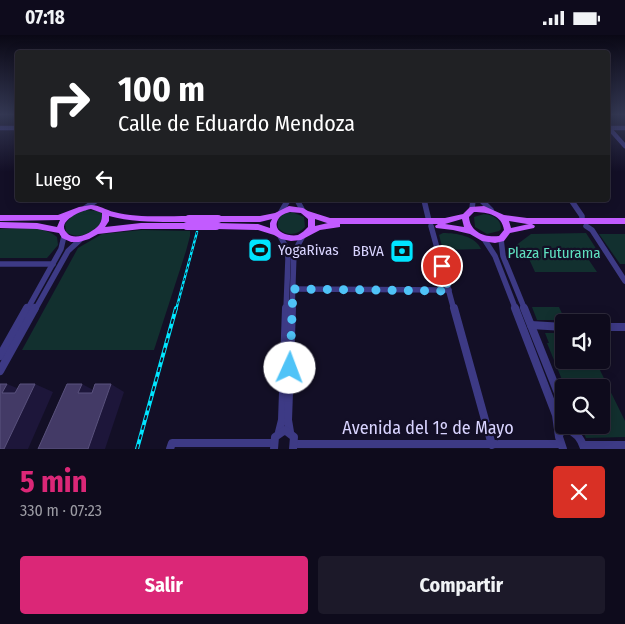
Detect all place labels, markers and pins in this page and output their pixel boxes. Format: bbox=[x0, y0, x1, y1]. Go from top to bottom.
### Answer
sports icon: YogaRivas bbox=[247, 237, 273, 263]
bank icon: BBVA bbox=[389, 238, 415, 264]
place label: YogaRivas bbox=[278, 241, 339, 259]
place label: BBVA bbox=[352, 242, 384, 260]
pin bbox=[421, 245, 463, 287]

